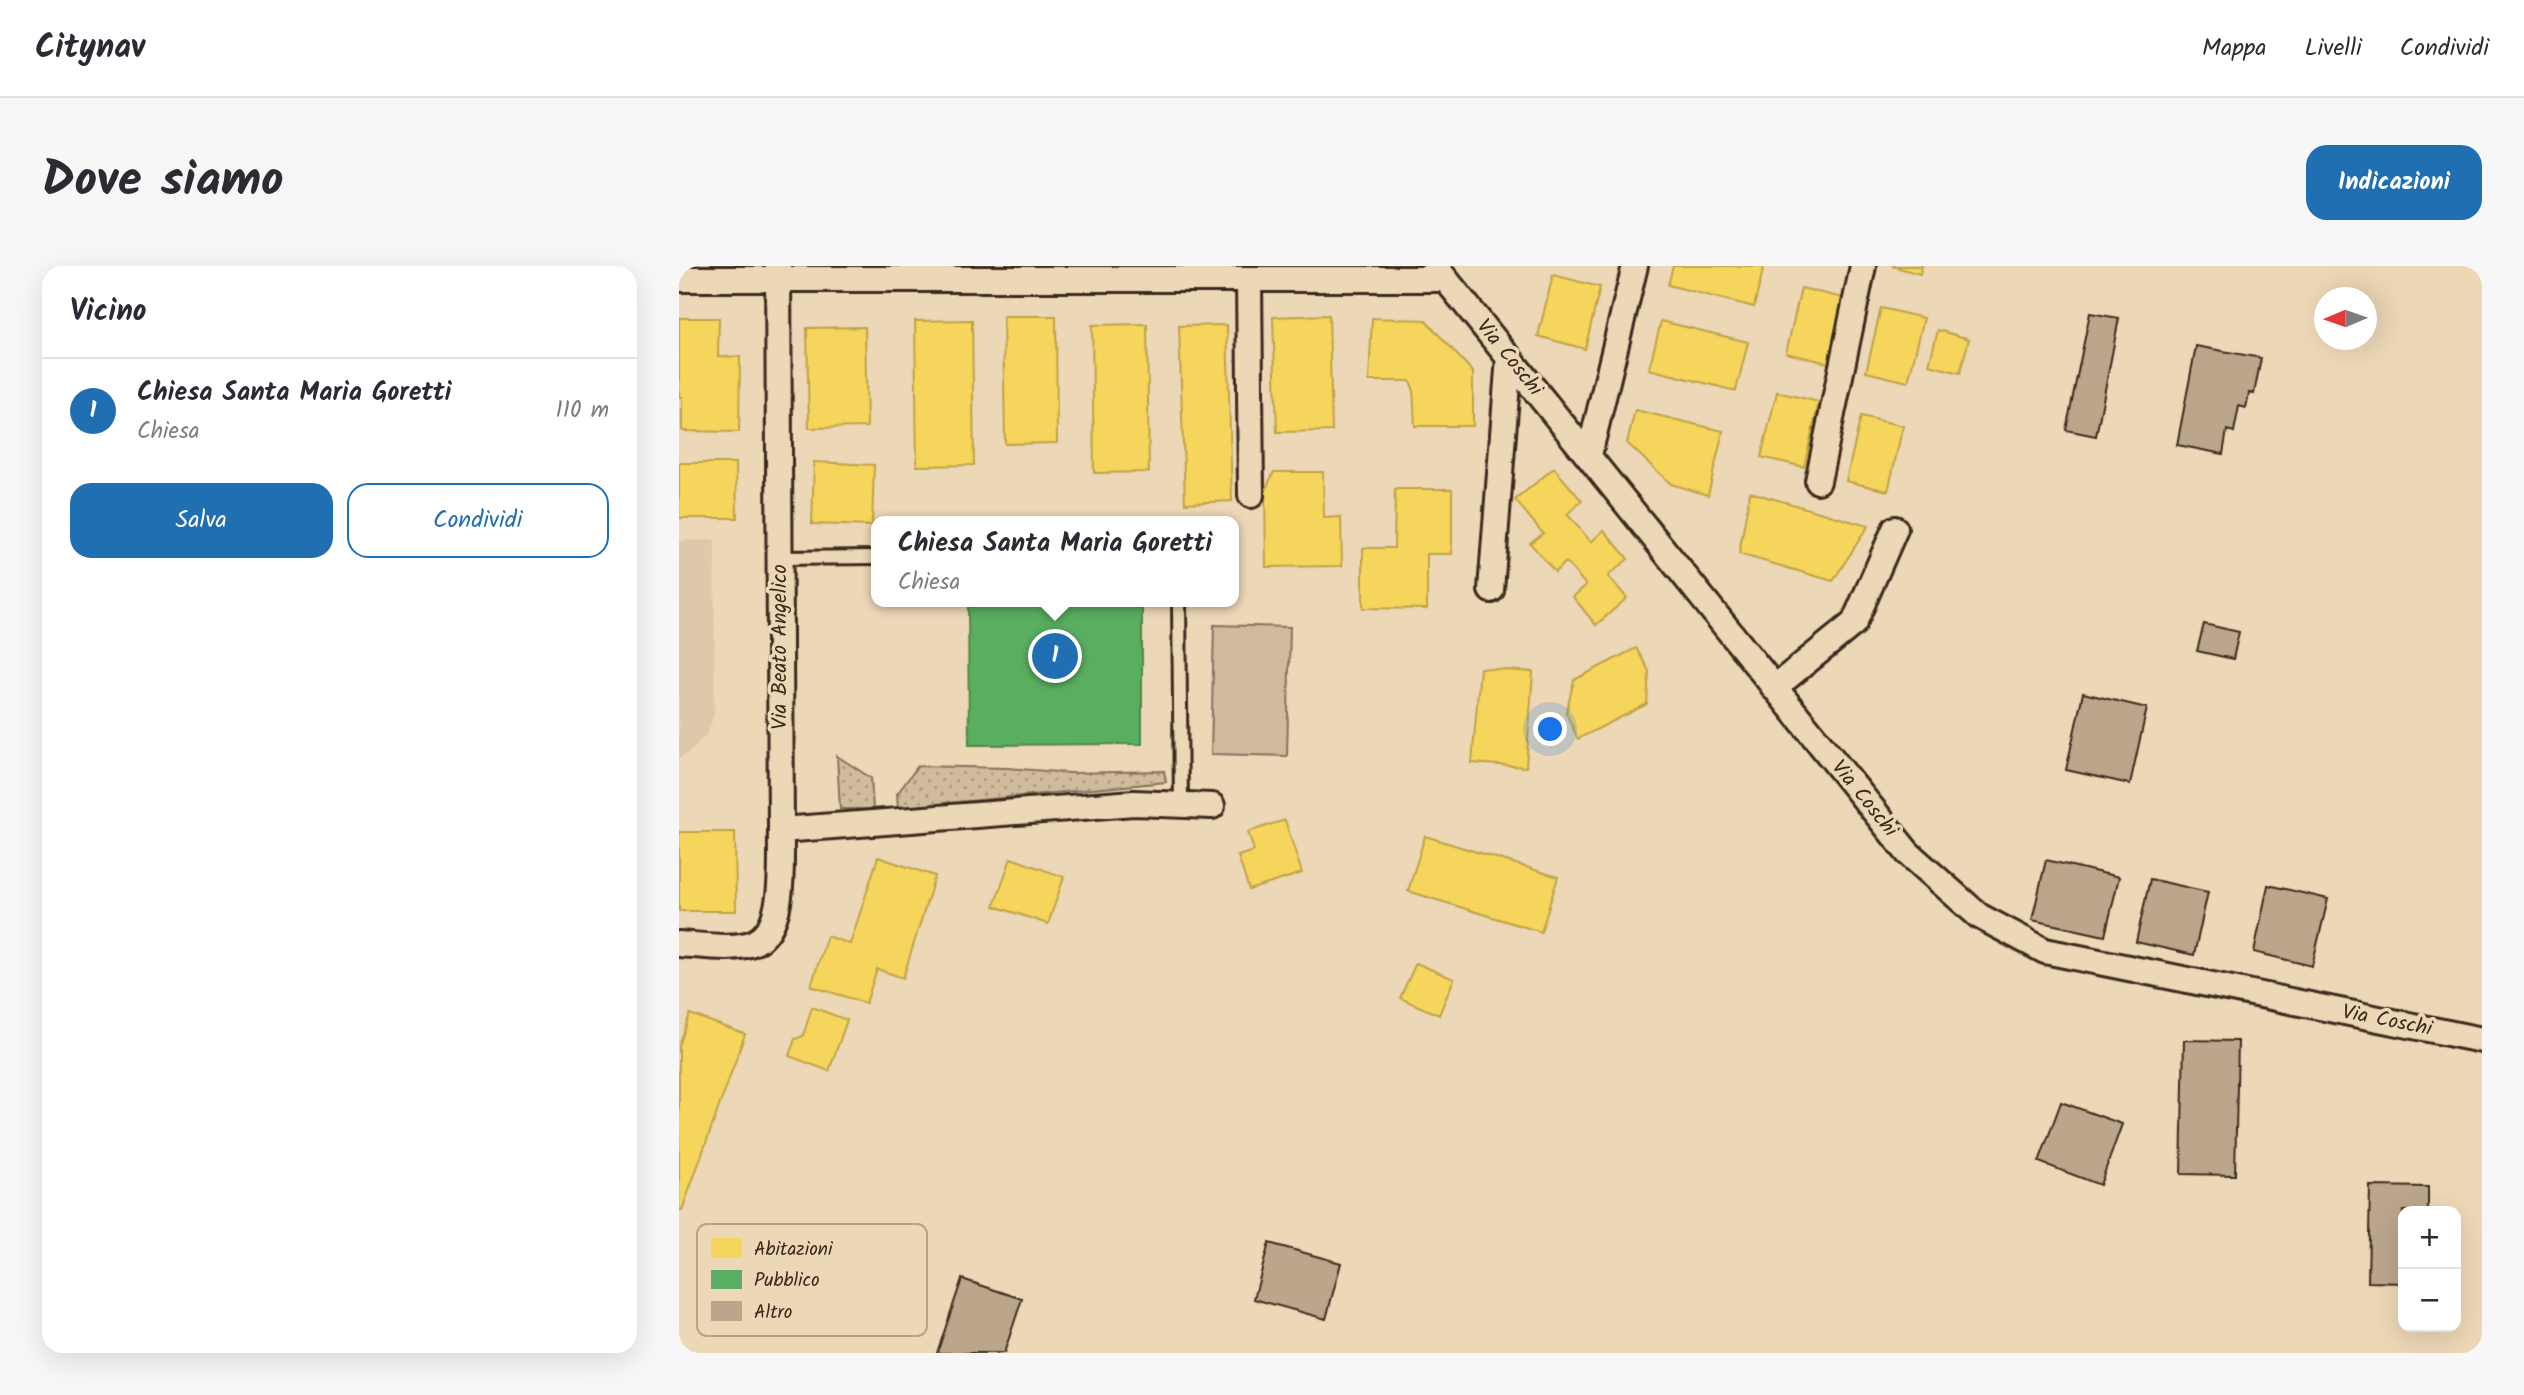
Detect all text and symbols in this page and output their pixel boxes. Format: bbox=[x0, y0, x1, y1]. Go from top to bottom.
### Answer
text: Citynav bbox=[35, 22, 145, 75]
text: Mappa bbox=[2202, 29, 2267, 68]
text: Livelli bbox=[2305, 29, 2362, 68]
text: Condividi bbox=[2400, 29, 2489, 68]
text: Dove siamo bbox=[42, 143, 284, 221]
button: Indicazioni bbox=[2306, 145, 2482, 220]
north arrow bbox=[2314, 287, 2377, 350]
text: Vicino bbox=[70, 288, 147, 336]
street label: Via Coschi bbox=[1468, 312, 1551, 405]
text: Chiesa Santa Maria Goretti bbox=[137, 372, 452, 414]
text: 1 bbox=[90, 393, 96, 429]
text: 110 m bbox=[556, 393, 609, 429]
text: Chiesa bbox=[137, 414, 200, 450]
button: Salva bbox=[70, 483, 333, 558]
button: Condividi bbox=[347, 483, 609, 558]
popup bbox=[871, 516, 1239, 607]
text: Chiesa Santa Maria Goretti bbox=[898, 523, 1212, 565]
street label: Via Beato Angelico bbox=[764, 564, 797, 730]
text: Chiesa bbox=[898, 565, 960, 601]
pin: 1 bbox=[1032, 630, 1078, 682]
your location bbox=[1533, 712, 1567, 746]
street label: Via Coschi bbox=[1823, 753, 1906, 846]
street label: Via Coschi bbox=[2339, 996, 2436, 1046]
map controls bbox=[2398, 1206, 2461, 1332]
button: + bbox=[2398, 1206, 2461, 1269]
legend bbox=[697, 1224, 927, 1336]
text: Abitazioni bbox=[754, 1235, 834, 1265]
text: Pubblico bbox=[754, 1266, 820, 1296]
button: − bbox=[2398, 1269, 2461, 1332]
text: Altro bbox=[754, 1298, 792, 1328]

